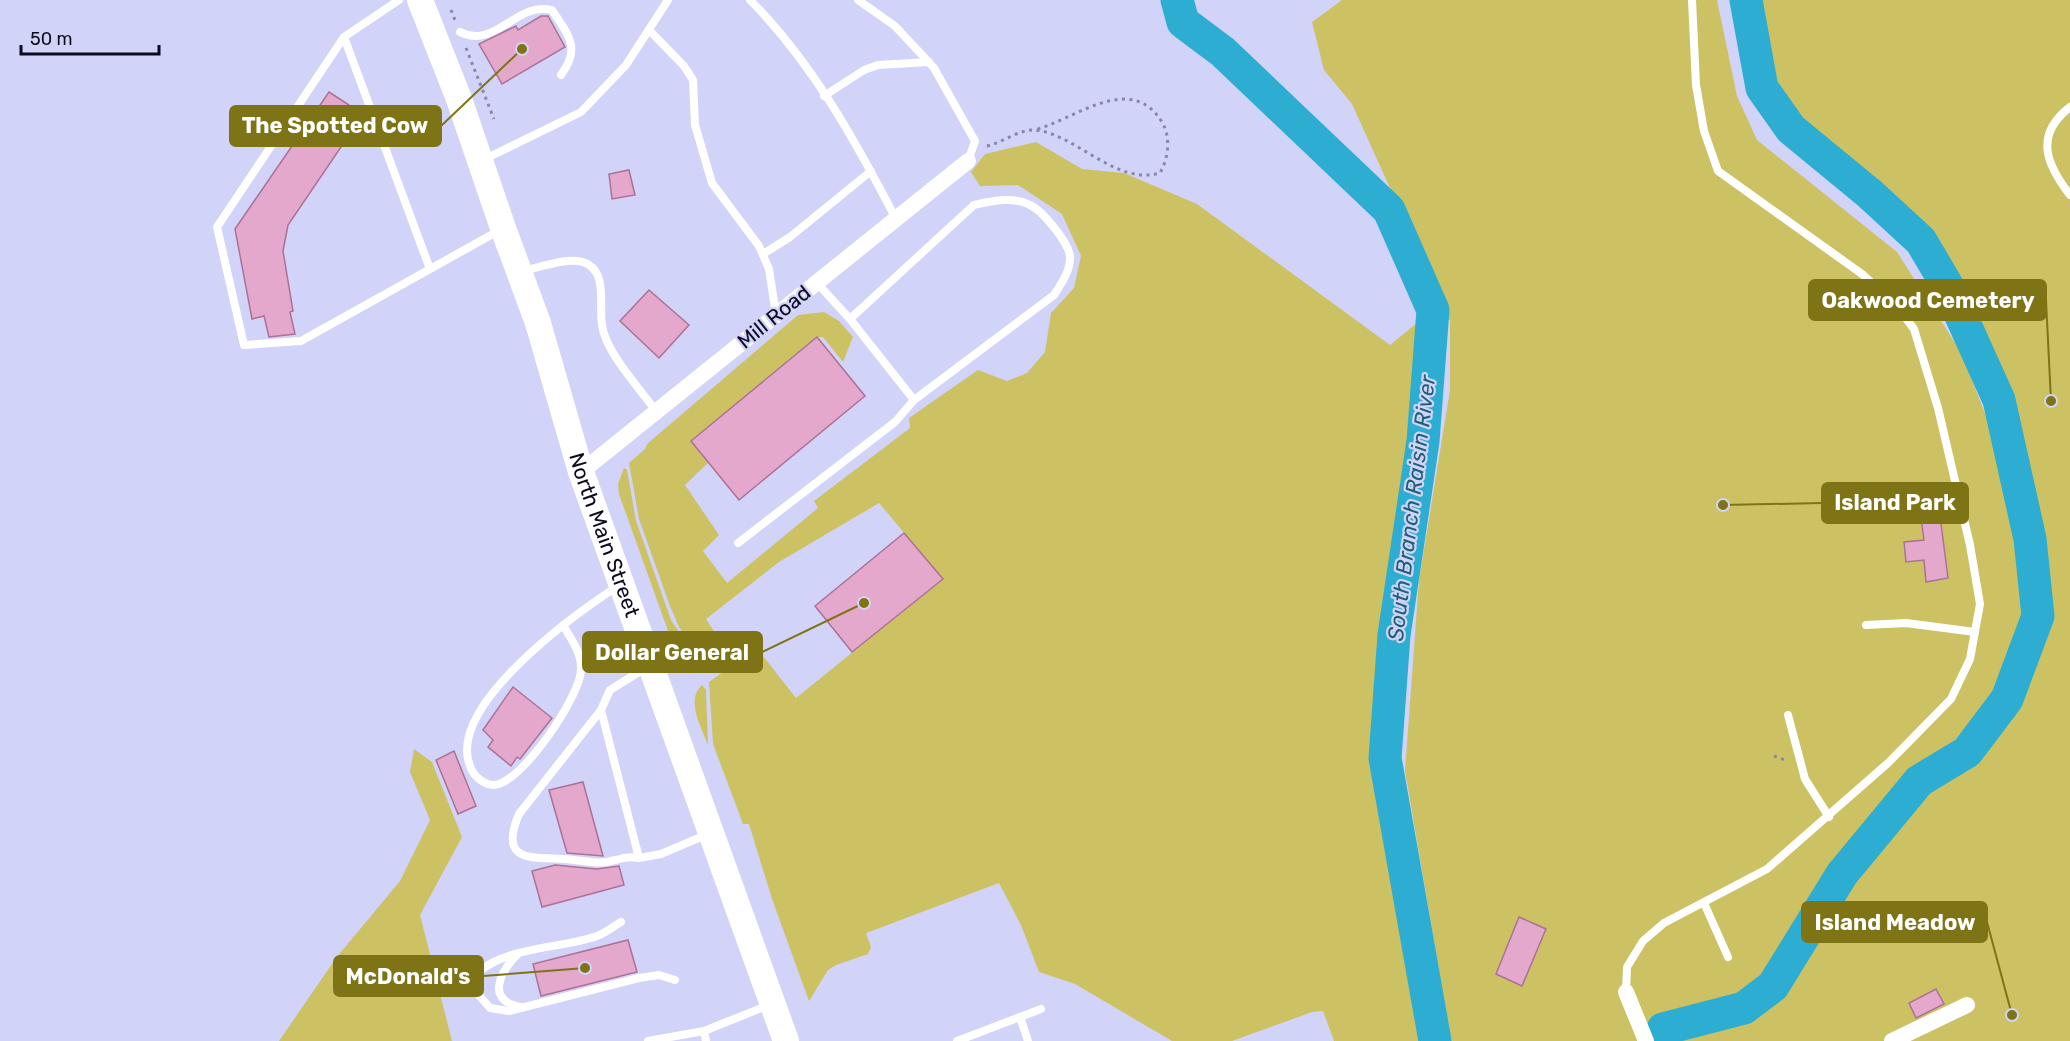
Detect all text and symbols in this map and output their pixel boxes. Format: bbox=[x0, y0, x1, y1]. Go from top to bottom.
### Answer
scale bar bbox=[21, 18, 159, 56]
text: 50 m bbox=[30, 28, 73, 50]
callout: The Spotted Cow bbox=[230, 106, 441, 146]
text: The Spotted Cow bbox=[242, 112, 428, 139]
street label: Mill Road bbox=[732, 280, 815, 354]
callout: Oakwood Cemetery bbox=[1809, 280, 2046, 320]
text: Oakwood Cemetery bbox=[1821, 287, 2035, 314]
water label: South Branch Raisin River bbox=[1382, 372, 1441, 642]
street label: North Main Street bbox=[564, 450, 645, 620]
callout: Island Park bbox=[1822, 483, 1968, 523]
text: Island Park bbox=[1834, 489, 1956, 516]
callout: Dollar General bbox=[583, 632, 762, 672]
text: Dollar General bbox=[595, 639, 749, 666]
callout: Island Meadow bbox=[1802, 902, 1987, 942]
text: Island Meadow bbox=[1815, 909, 1975, 936]
callout: McDonald's bbox=[334, 956, 483, 996]
text: McDonald's bbox=[346, 963, 470, 990]

